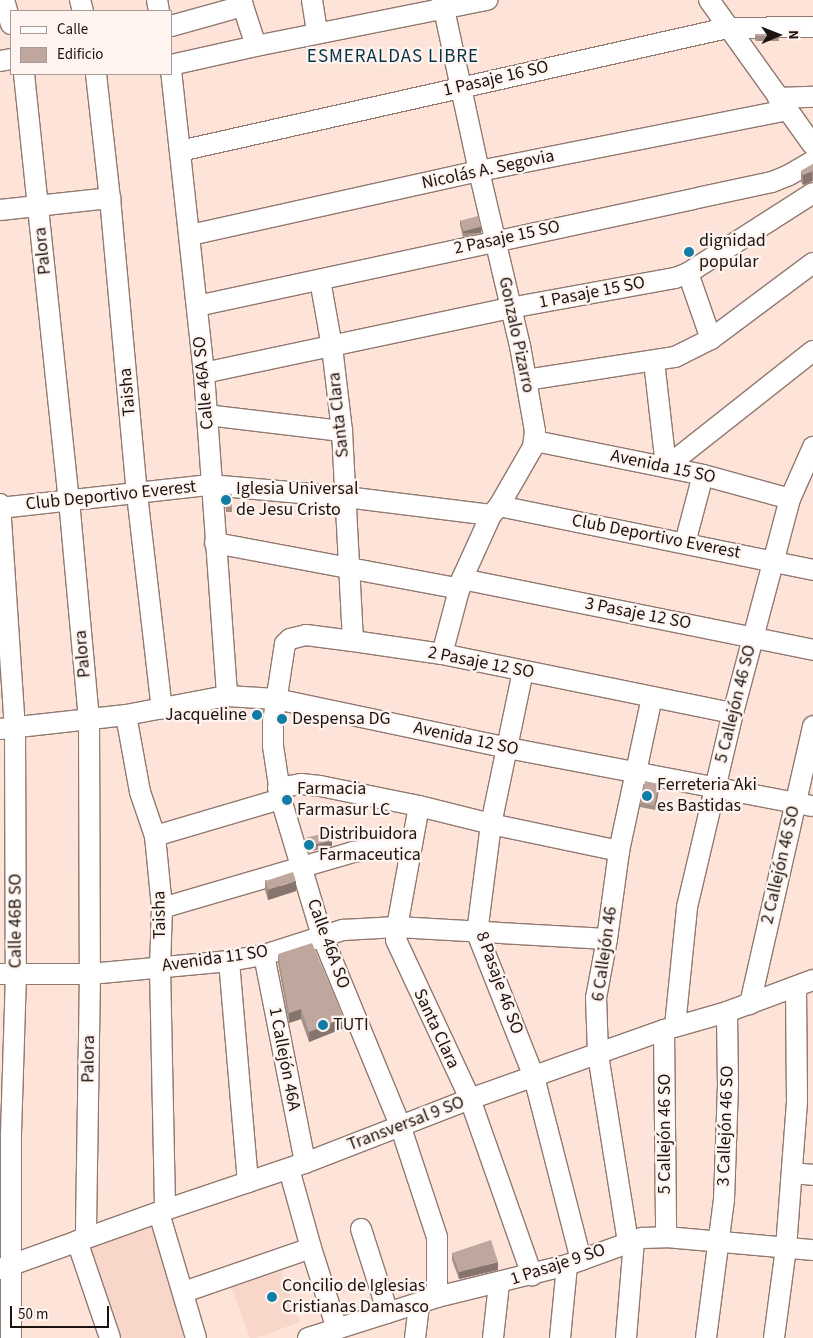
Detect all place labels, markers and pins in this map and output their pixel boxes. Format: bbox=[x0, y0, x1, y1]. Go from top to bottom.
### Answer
place label: dignidad popular bbox=[699, 231, 766, 274]
marker: dignidad popular bbox=[683, 246, 695, 258]
place label: Iglesia Universal de Jesu Cristo bbox=[236, 479, 359, 522]
marker: Iglesia Universal de Jesu Cristo bbox=[220, 494, 232, 506]
place label: Jacqueline bbox=[165, 704, 247, 726]
place label: Despensa DG bbox=[292, 708, 391, 730]
marker: Jacqueline bbox=[251, 709, 263, 721]
marker: Despensa DG bbox=[276, 713, 288, 725]
place label: Ferreteria Aki es Bastidas bbox=[657, 775, 757, 818]
place label: Farmacia Farmasur LC bbox=[297, 779, 390, 822]
marker: Ferreteria Aki es Bastidas bbox=[641, 790, 653, 802]
marker: Farmacia Farmasur LC bbox=[281, 794, 293, 806]
place label: Distribuidora Farmaceutica bbox=[319, 824, 421, 866]
marker: Distribuidora Farmaceutica bbox=[303, 839, 315, 851]
place label: TUTI bbox=[333, 1014, 369, 1036]
marker: TUTI bbox=[317, 1019, 329, 1031]
place label: Concilio de Iglesias Cristianas Damasco bbox=[282, 1276, 429, 1318]
marker: Concilio de Iglesias Cristianas Damasco bbox=[266, 1291, 278, 1303]

